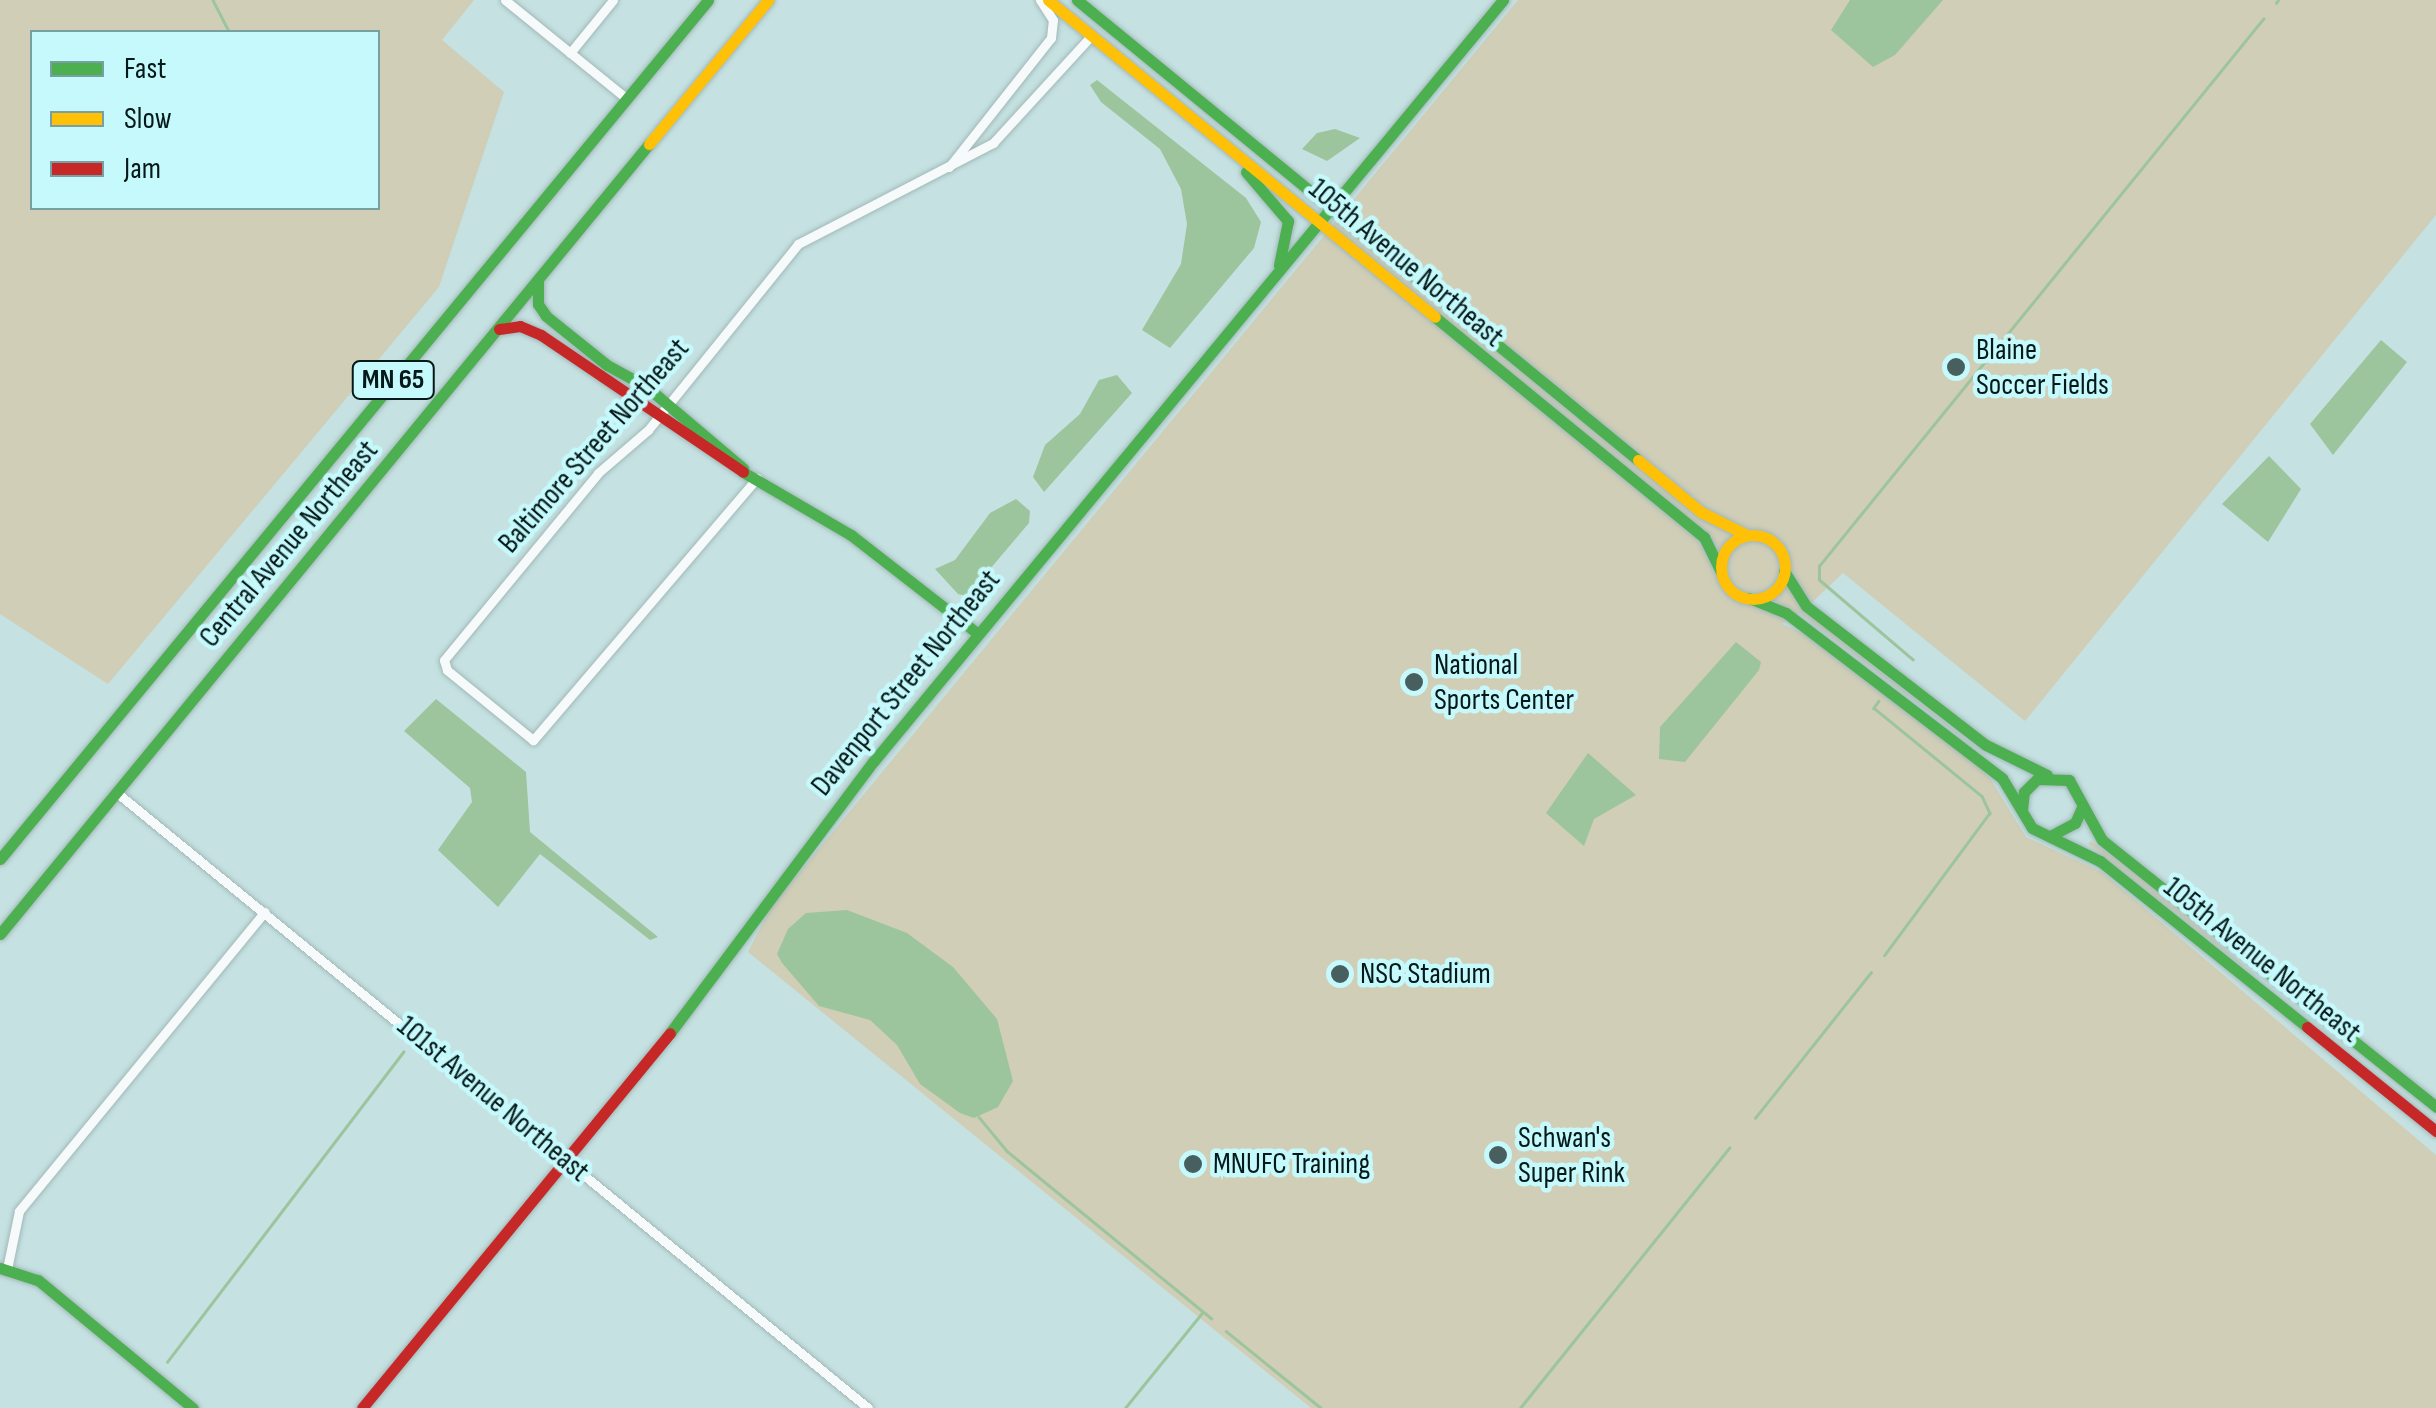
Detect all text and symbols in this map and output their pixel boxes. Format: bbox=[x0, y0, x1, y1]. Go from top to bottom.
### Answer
legend bbox=[30, 30, 380, 210]
text: Fast bbox=[124, 51, 166, 87]
text: Slow bbox=[124, 101, 172, 137]
text: Jam bbox=[124, 151, 161, 187]
street label: 105th Avenue Northeast bbox=[1301, 171, 1511, 355]
street label: Baltimore Street Northeast bbox=[491, 331, 697, 561]
place label: Blaine Soccer Fields bbox=[1976, 332, 2109, 402]
marker: Blaine Soccer Fields bbox=[1945, 356, 1967, 378]
road number: MN 65 bbox=[350, 357, 436, 403]
street label: Central Avenue Northeast bbox=[192, 433, 386, 655]
street label: Davenport Street Northeast bbox=[804, 563, 1008, 803]
place label: National Sports Center bbox=[1434, 647, 1574, 718]
marker: National Sports Center bbox=[1403, 671, 1425, 693]
street label: 105th Avenue Northeast bbox=[2156, 870, 2368, 1050]
place label: NSC Stadium bbox=[1360, 956, 1491, 992]
marker: NSC Stadium bbox=[1329, 963, 1351, 985]
street label: 101st Avenue Northeast bbox=[390, 1008, 596, 1190]
place label: Schwan's Super Rink bbox=[1518, 1120, 1625, 1190]
marker: Schwan's Super Rink bbox=[1487, 1144, 1509, 1166]
place label: MNUFC Training bbox=[1213, 1146, 1370, 1182]
marker: MNUFC Training bbox=[1182, 1153, 1204, 1175]

